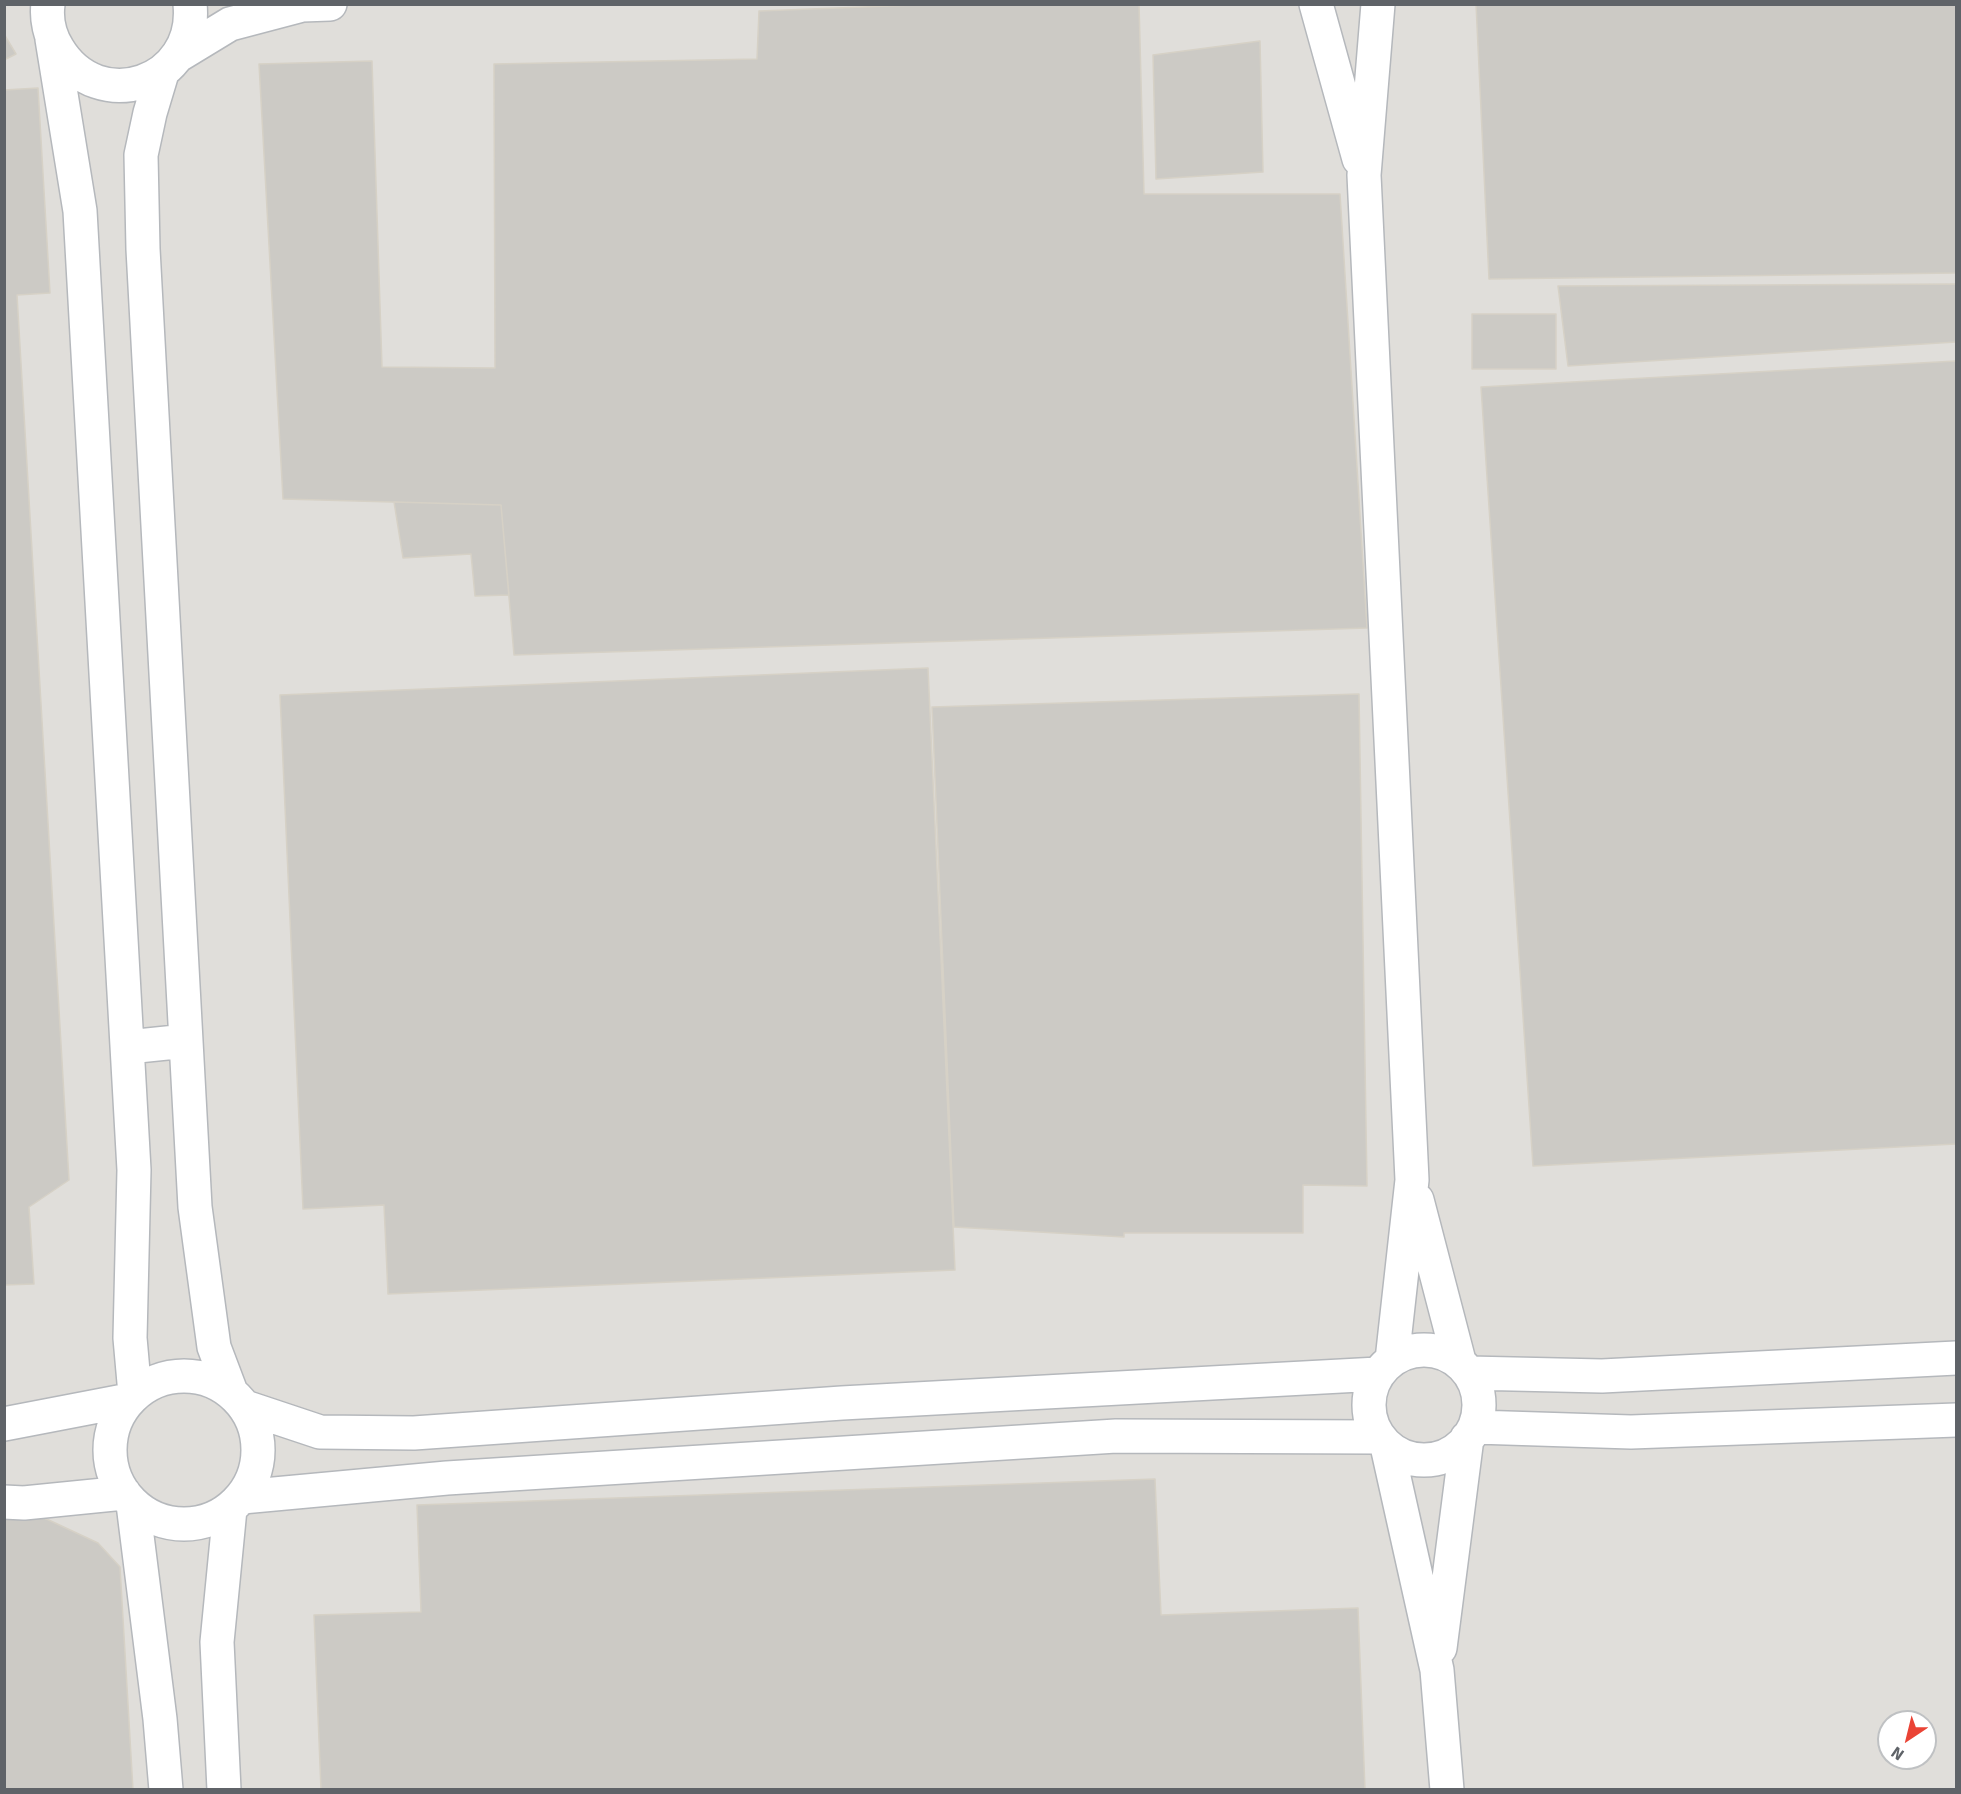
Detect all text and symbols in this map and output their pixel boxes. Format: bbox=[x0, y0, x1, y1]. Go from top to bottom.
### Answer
north arrow bbox=[1877, 1710, 1937, 1770]
text: N bbox=[1888, 1742, 1908, 1764]

